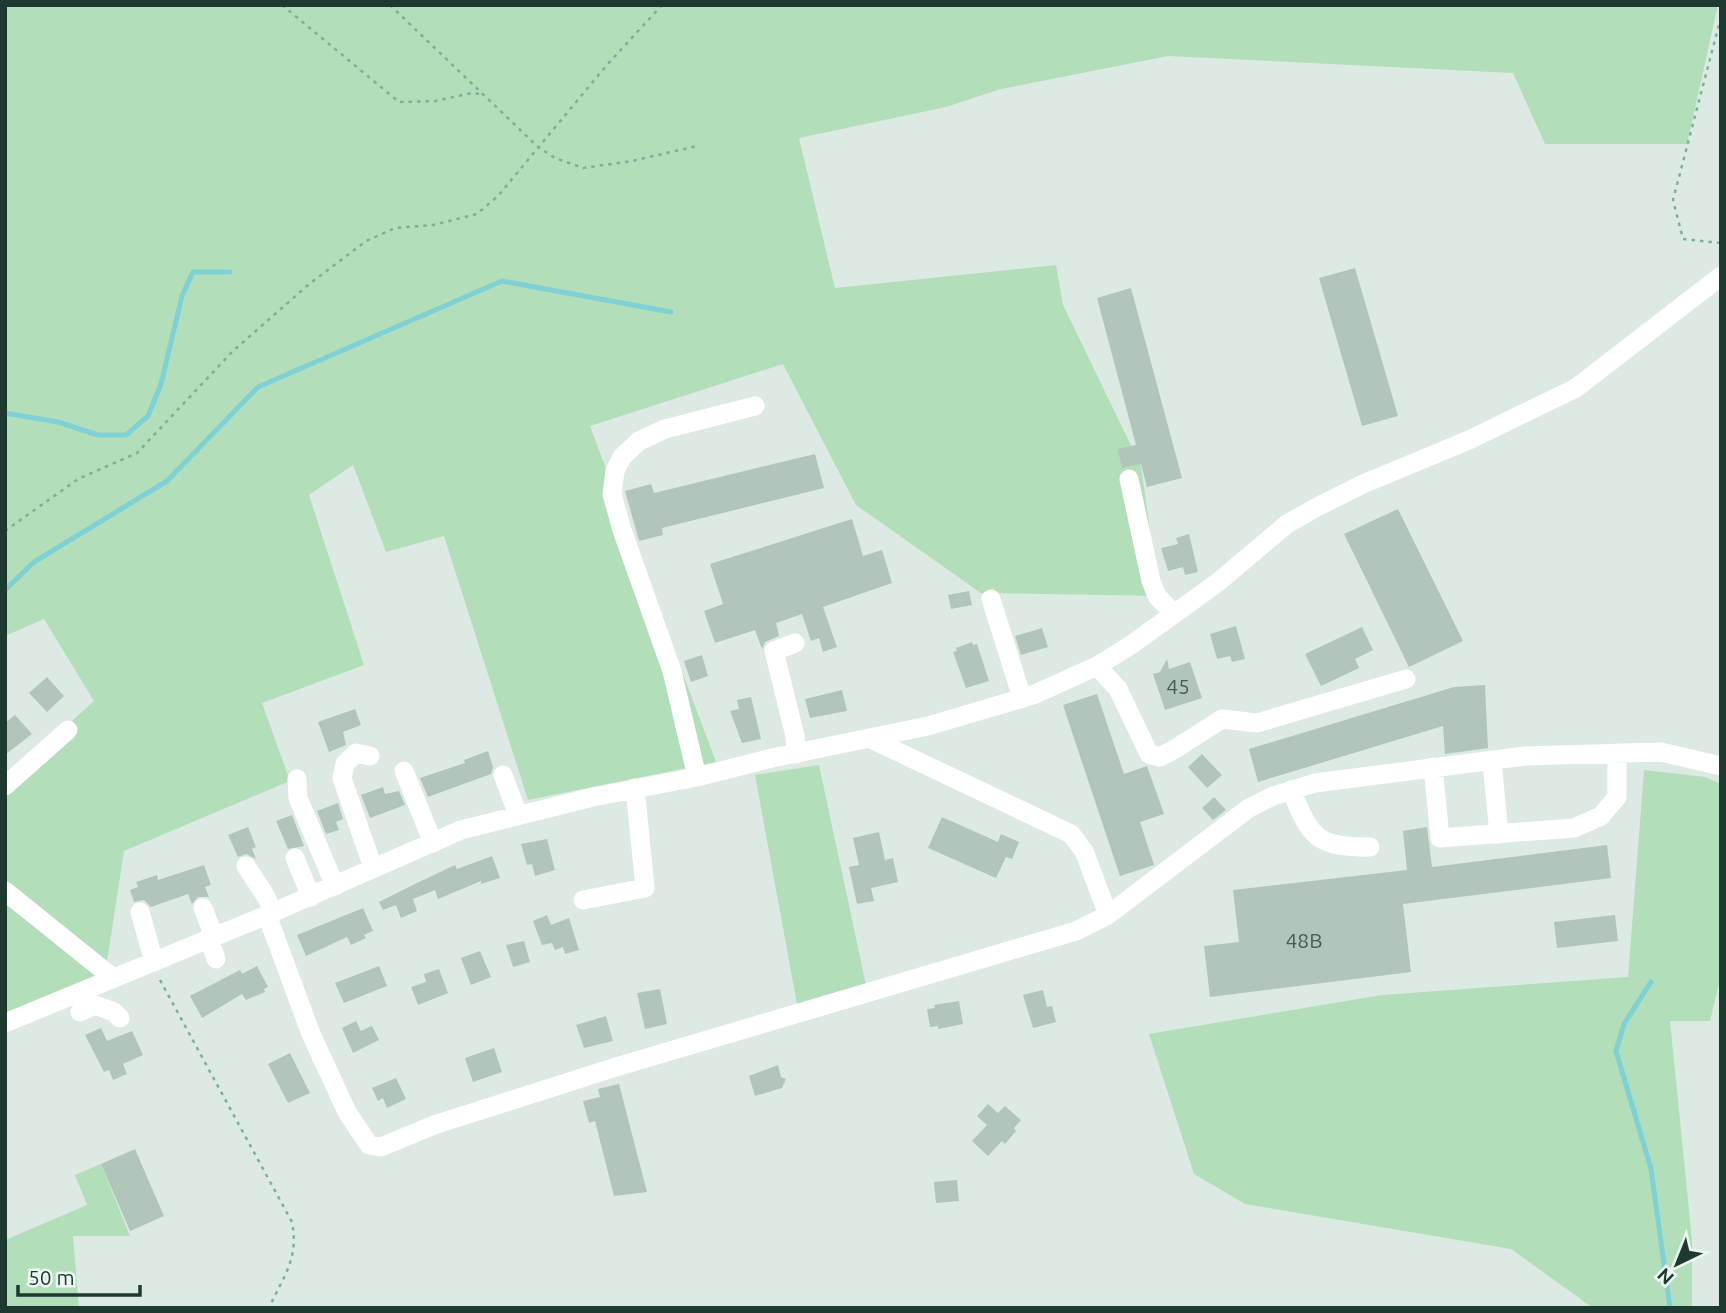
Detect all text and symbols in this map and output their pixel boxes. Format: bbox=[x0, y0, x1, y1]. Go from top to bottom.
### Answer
house number: 45 bbox=[1166, 674, 1190, 698]
house number: 48B bbox=[1285, 928, 1323, 952]
north arrow bbox=[1642, 1229, 1712, 1299]
scale bar bbox=[18, 1254, 140, 1298]
text: N bbox=[1653, 1264, 1678, 1289]
text: 50 m bbox=[28, 1265, 75, 1289]

